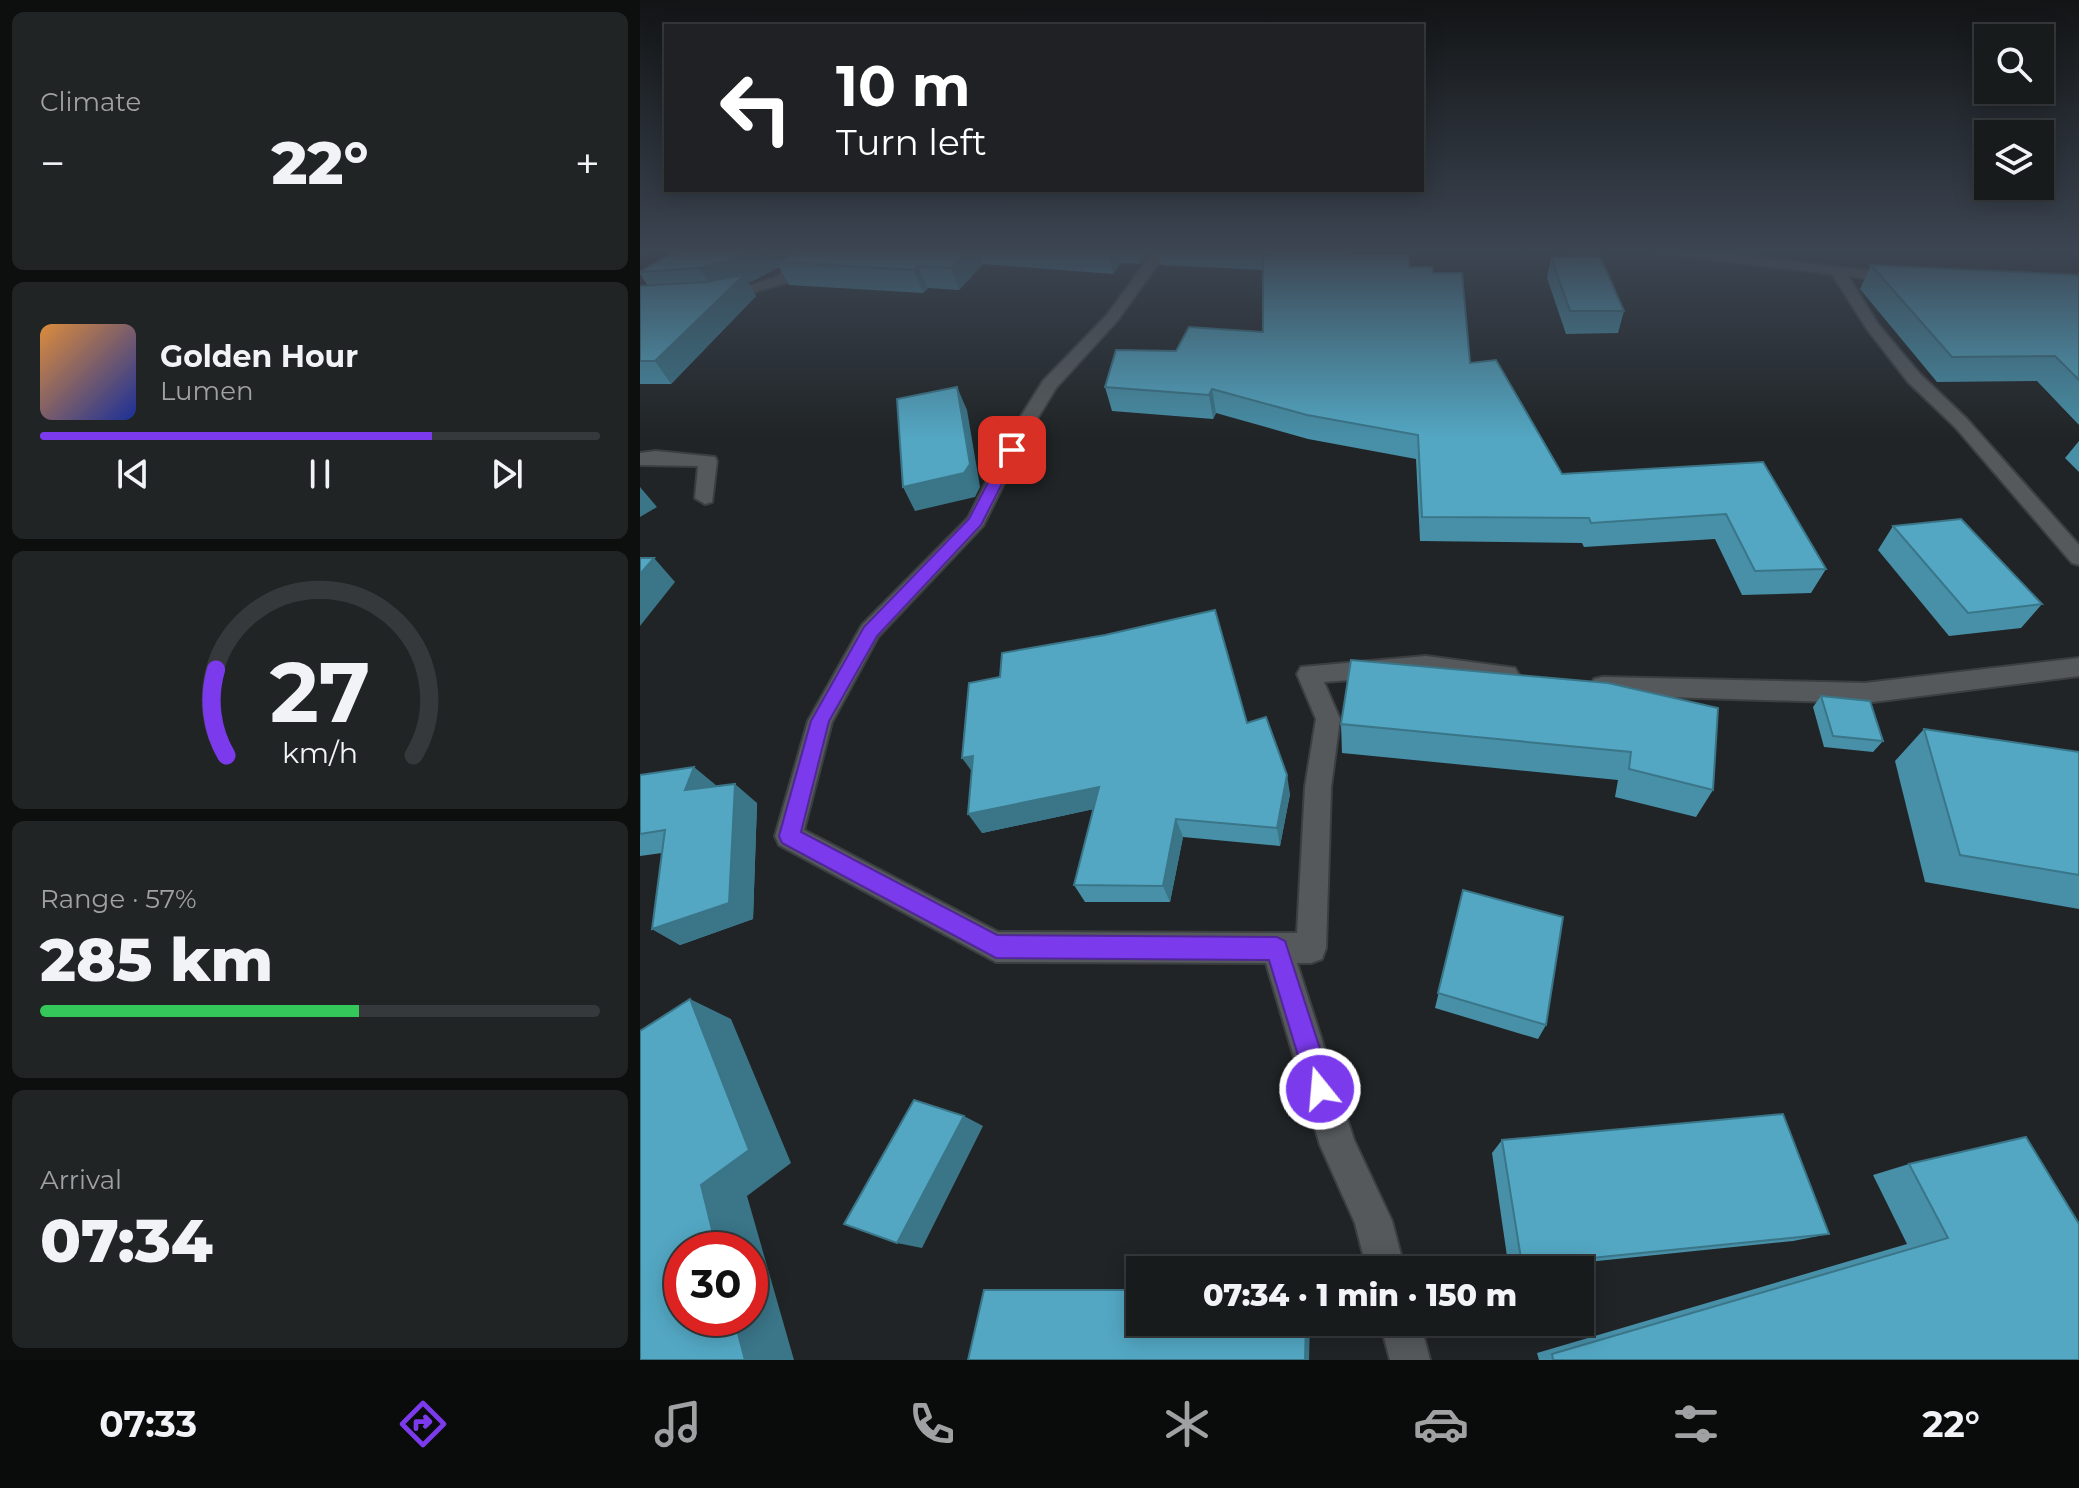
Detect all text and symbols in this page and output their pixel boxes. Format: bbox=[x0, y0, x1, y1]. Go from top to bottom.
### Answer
map controls bbox=[1974, 24, 2054, 200]
button: search bbox=[1974, 24, 2054, 104]
text: 10 m bbox=[836, 52, 971, 120]
icon: left bbox=[704, 56, 808, 160]
text: Climate bbox=[40, 86, 141, 118]
text: Turn left bbox=[836, 120, 987, 164]
button: layers bbox=[1974, 120, 2054, 200]
text: 22° bbox=[272, 126, 368, 199]
text: − bbox=[40, 136, 65, 190]
text: + bbox=[575, 136, 600, 190]
text: Golden Hour bbox=[160, 338, 358, 375]
text: Lumen bbox=[160, 375, 253, 407]
pin bbox=[978, 416, 1046, 484]
icon: arrive bbox=[990, 428, 1034, 472]
icon: previous bbox=[111, 452, 155, 496]
icon: pause bbox=[298, 452, 342, 496]
icon: next bbox=[485, 452, 529, 496]
text: 27 bbox=[270, 641, 370, 743]
text: km/h bbox=[282, 735, 358, 770]
text: Range · 57% bbox=[40, 883, 197, 915]
text: 285 km bbox=[40, 923, 273, 996]
position arrow bbox=[1278, 1047, 1362, 1131]
text: Arrival bbox=[40, 1164, 122, 1196]
text: 07:34 bbox=[40, 1204, 213, 1277]
speed limit sign: 30 bbox=[664, 1232, 768, 1336]
text: 07:34 · 1 min · 150 m bbox=[1203, 1277, 1517, 1314]
icon: directions bbox=[395, 1396, 451, 1452]
icon: music bbox=[650, 1396, 706, 1452]
icon: phone bbox=[904, 1396, 960, 1452]
icon: climate bbox=[1159, 1396, 1215, 1452]
icon: car bbox=[1413, 1396, 1469, 1452]
icon: filters bbox=[1668, 1396, 1724, 1452]
text: 07:33 bbox=[99, 1402, 197, 1446]
text: 22° bbox=[1922, 1402, 1980, 1446]

